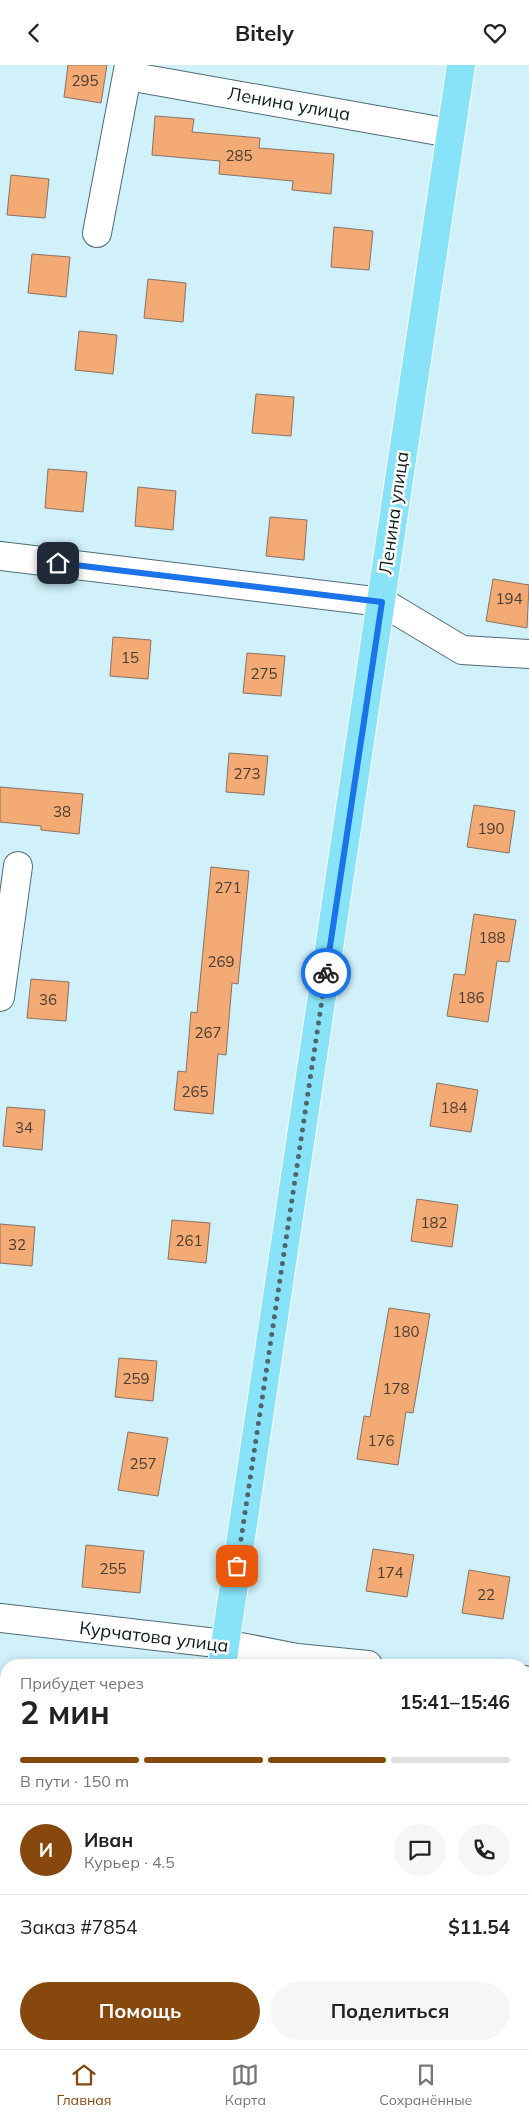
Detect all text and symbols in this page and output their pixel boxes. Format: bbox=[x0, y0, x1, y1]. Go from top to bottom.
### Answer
icon: back bbox=[20, 19, 48, 47]
text: Bitely bbox=[235, 19, 294, 47]
icon: heart bbox=[481, 19, 509, 47]
house number: 295 bbox=[71, 71, 99, 90]
street label: Ленина улица bbox=[226, 81, 352, 126]
house number: 285 bbox=[225, 146, 253, 165]
street label: Ленина улица bbox=[373, 450, 414, 576]
pin bbox=[37, 542, 79, 584]
icon: home bbox=[44, 549, 72, 577]
house number: 194 bbox=[495, 589, 523, 608]
house number: 15 bbox=[121, 648, 139, 667]
house number: 275 bbox=[250, 664, 278, 683]
house number: 273 bbox=[233, 764, 261, 783]
house number: 38 bbox=[53, 802, 71, 821]
house number: 190 bbox=[477, 819, 505, 838]
house number: 271 bbox=[214, 878, 242, 897]
house number: 188 bbox=[478, 928, 506, 947]
courier bbox=[301, 948, 351, 998]
house number: 269 bbox=[207, 952, 235, 971]
icon: bike bbox=[312, 959, 340, 987]
house number: 186 bbox=[457, 988, 485, 1007]
house number: 36 bbox=[39, 990, 57, 1009]
house number: 267 bbox=[194, 1023, 222, 1042]
house number: 265 bbox=[181, 1082, 209, 1101]
house number: 184 bbox=[440, 1098, 468, 1117]
house number: 34 bbox=[15, 1118, 33, 1137]
house number: 182 bbox=[420, 1213, 448, 1232]
house number: 261 bbox=[175, 1231, 203, 1250]
house number: 32 bbox=[8, 1235, 26, 1254]
house number: 180 bbox=[392, 1322, 420, 1341]
house number: 259 bbox=[122, 1369, 150, 1388]
house number: 178 bbox=[382, 1379, 410, 1398]
house number: 176 bbox=[367, 1431, 395, 1450]
house number: 257 bbox=[129, 1454, 157, 1473]
pin bbox=[216, 1545, 258, 1587]
icon: bag bbox=[223, 1552, 251, 1580]
house number: 255 bbox=[99, 1559, 127, 1578]
house number: 174 bbox=[376, 1563, 404, 1582]
house number: 22 bbox=[477, 1585, 495, 1604]
street label: Курчатова улица bbox=[78, 1616, 230, 1657]
text: Прибудет через bbox=[20, 1673, 144, 1693]
text: 15:41–15:46 bbox=[400, 1690, 510, 1714]
text: 2 мин bbox=[20, 1692, 110, 1732]
text: В пути · 150 m bbox=[20, 1771, 129, 1791]
button: chat bbox=[394, 1824, 446, 1876]
button: phone bbox=[458, 1824, 510, 1876]
text: Иван bbox=[84, 1828, 133, 1852]
text: И bbox=[39, 1838, 53, 1862]
text: Курьер · 4.5 bbox=[84, 1852, 175, 1872]
text: Заказ #7854 bbox=[20, 1915, 137, 1939]
text: $11.54 bbox=[448, 1915, 510, 1939]
button: Помощь bbox=[20, 1982, 260, 2040]
button: Поделиться bbox=[270, 1982, 510, 2040]
tab: Главная bbox=[57, 2061, 112, 2109]
tab: Карта bbox=[225, 2061, 266, 2109]
tab: Сохранённые bbox=[379, 2061, 472, 2109]

